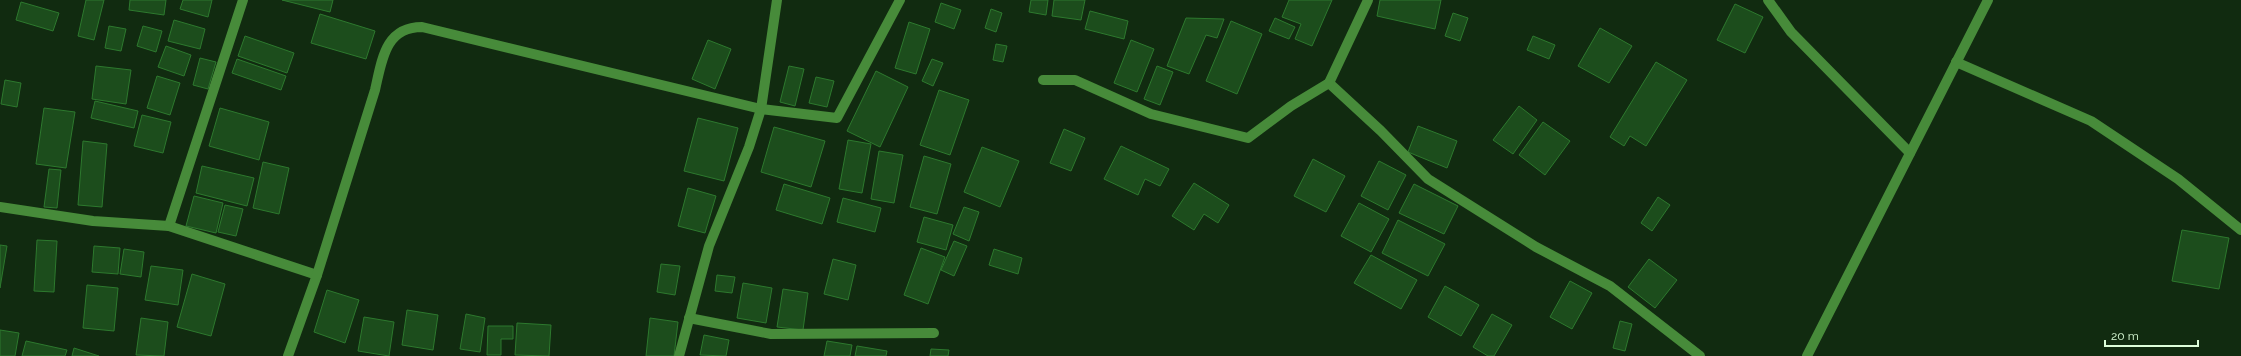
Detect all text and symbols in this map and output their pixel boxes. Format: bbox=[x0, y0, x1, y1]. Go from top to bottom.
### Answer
scale bar bbox=[2105, 322, 2198, 348]
text: 20 m bbox=[2111, 329, 2139, 343]

